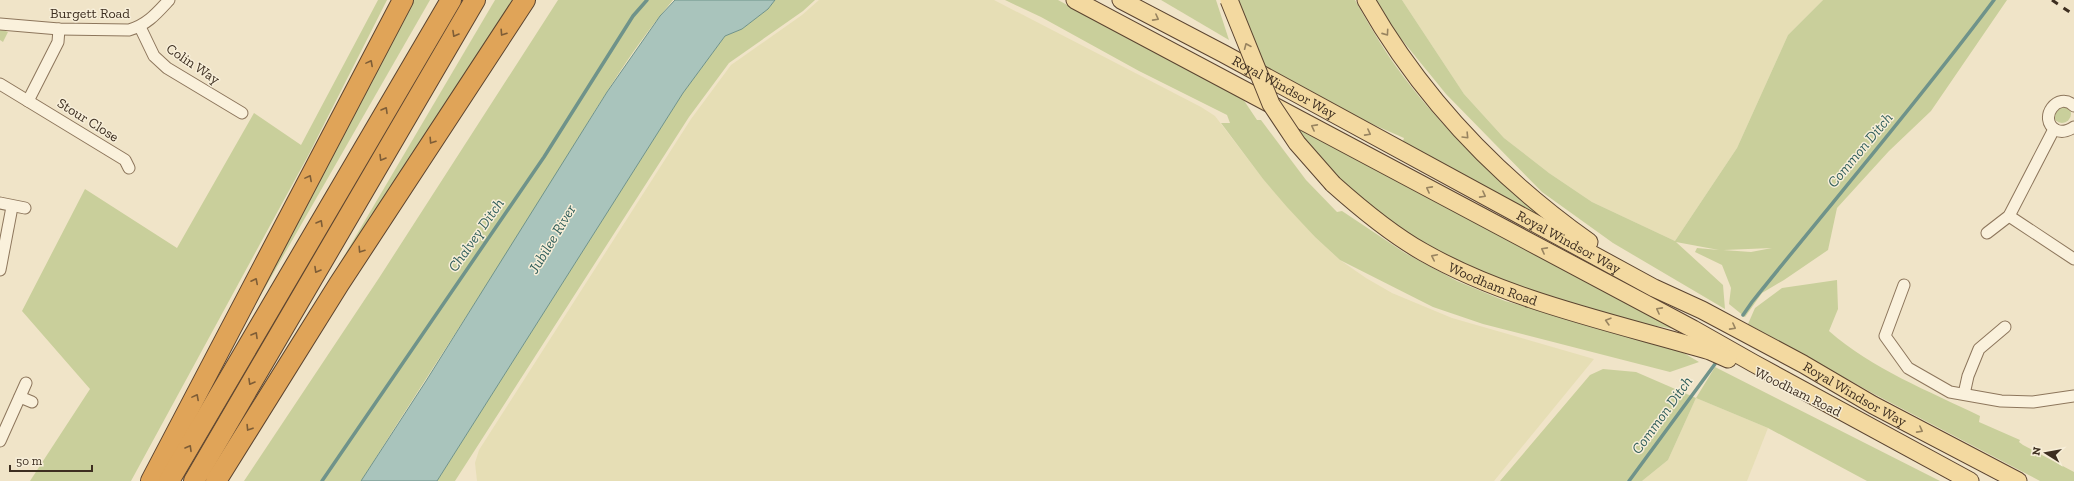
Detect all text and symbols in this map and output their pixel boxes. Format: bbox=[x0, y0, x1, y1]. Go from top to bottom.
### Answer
street label: Burgett Road bbox=[50, 5, 130, 22]
one-way arrow bbox=[1151, 13, 1159, 21]
one-way arrow bbox=[501, 28, 508, 35]
one-way arrow bbox=[1381, 29, 1388, 36]
one-way arrow bbox=[453, 30, 460, 37]
street label: Colin Way bbox=[163, 40, 224, 88]
one-way arrow bbox=[1243, 42, 1251, 49]
street label: Royal Windsor Way bbox=[1229, 52, 1340, 122]
one-way arrow bbox=[365, 60, 373, 67]
street label: Stour Close bbox=[54, 94, 122, 146]
one-way arrow bbox=[381, 107, 388, 115]
water label: Common Ditch bbox=[1824, 109, 1897, 191]
one-way arrow bbox=[1311, 125, 1319, 132]
one-way arrow bbox=[1364, 129, 1371, 136]
one-way arrow bbox=[1461, 131, 1468, 138]
one-way arrow bbox=[429, 137, 437, 144]
one-way arrow bbox=[380, 154, 387, 161]
one-way arrow bbox=[305, 175, 312, 182]
one-way arrow bbox=[1426, 186, 1433, 193]
one-way arrow bbox=[1479, 190, 1486, 197]
water label: Chalvey Ditch bbox=[444, 195, 508, 275]
water label: Jubilee River bbox=[524, 201, 580, 278]
street label: Royal Windsor Way bbox=[1514, 206, 1625, 277]
one-way arrow bbox=[316, 220, 323, 227]
one-way arrow bbox=[358, 246, 366, 253]
one-way arrow bbox=[1541, 247, 1548, 255]
one-way arrow bbox=[1431, 254, 1438, 262]
street label: Woodham Road bbox=[1446, 258, 1540, 309]
one-way arrow bbox=[314, 266, 321, 273]
one-way arrow bbox=[250, 278, 258, 286]
one-way arrow bbox=[1656, 308, 1663, 315]
one-way arrow bbox=[1605, 317, 1612, 326]
one-way arrow bbox=[1729, 322, 1736, 329]
one-way arrow bbox=[250, 332, 257, 339]
street label: Royal Windsor Way bbox=[1800, 358, 1910, 430]
street label: Woodham Road bbox=[1752, 364, 1844, 420]
water label: Common Ditch bbox=[1628, 372, 1697, 457]
one-way arrow bbox=[249, 378, 256, 385]
one-way arrow bbox=[191, 394, 198, 401]
one-way arrow bbox=[246, 424, 253, 431]
one-way arrow bbox=[1916, 425, 1924, 432]
north arrow bbox=[2026, 433, 2066, 473]
one-way arrow bbox=[185, 444, 192, 452]
text: N bbox=[2029, 445, 2044, 457]
scale bar bbox=[10, 447, 92, 473]
text: 50 m bbox=[16, 454, 43, 468]

